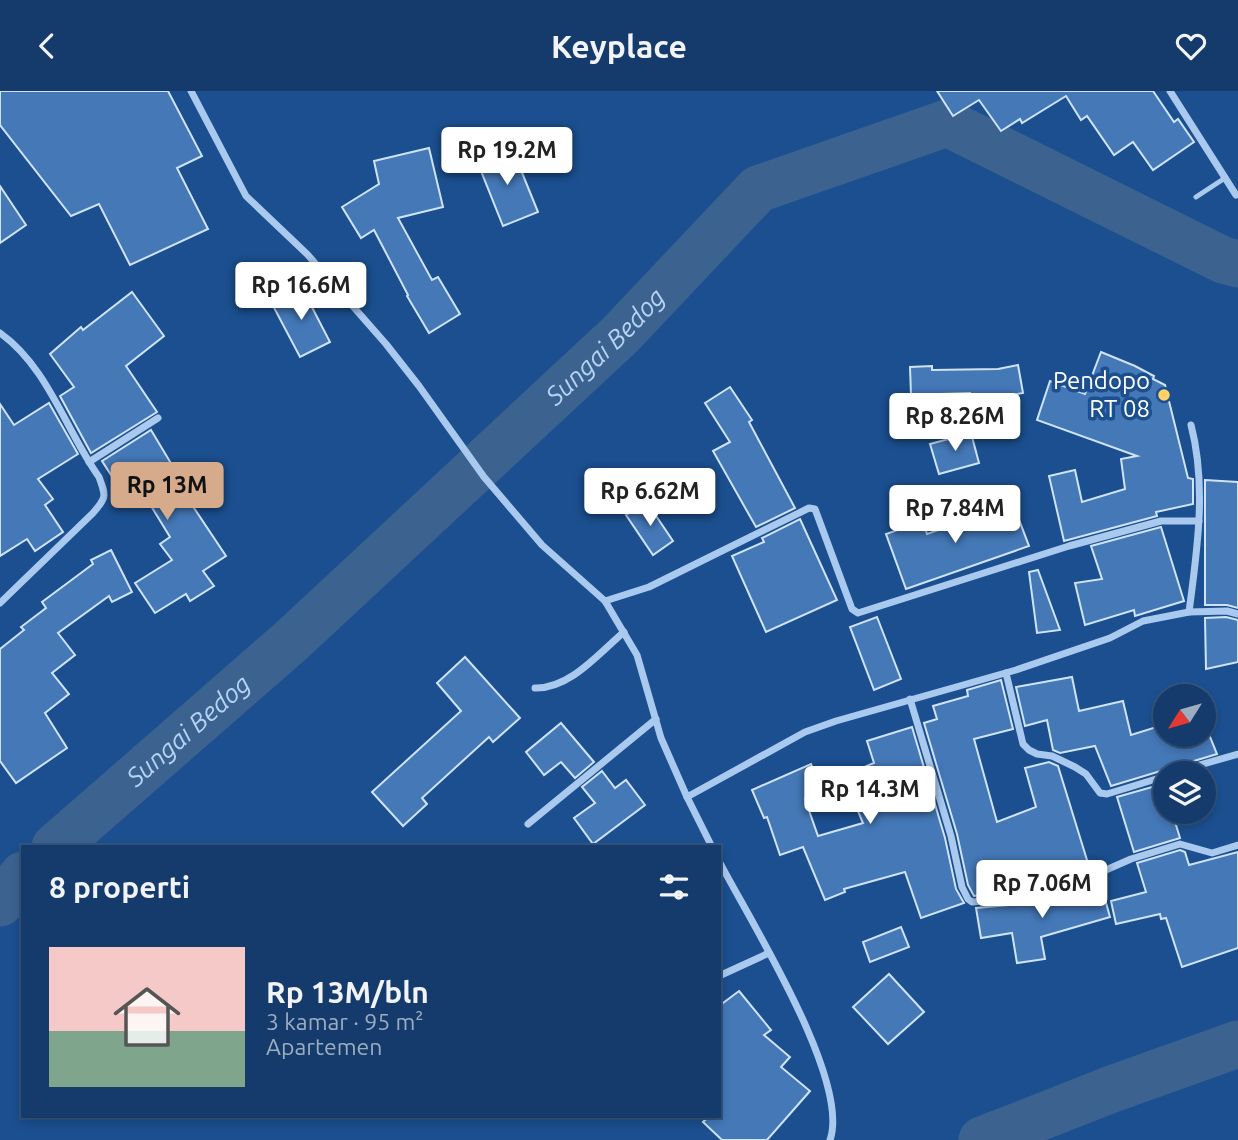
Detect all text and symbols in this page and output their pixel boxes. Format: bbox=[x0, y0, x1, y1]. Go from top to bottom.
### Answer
icon: back bbox=[28, 27, 66, 65]
icon: heart bbox=[1172, 27, 1210, 65]
text: Keyplace bbox=[551, 28, 687, 64]
pin: Rp 19.2M bbox=[435, 127, 579, 187]
text: Rp 19.2M bbox=[457, 137, 557, 162]
pin: Rp 16.6M bbox=[229, 263, 373, 322]
text: Rp 16.6M bbox=[251, 272, 351, 297]
water label: Sungai Bedog bbox=[539, 282, 670, 411]
place label: Pendopo RT 08 bbox=[1053, 367, 1150, 422]
marker: Pendopo RT 08 bbox=[1156, 387, 1172, 403]
pin: Rp 8.26M bbox=[883, 393, 1027, 453]
text: Rp 8.26M bbox=[905, 403, 1005, 428]
pin: Rp 13M bbox=[110, 463, 224, 522]
pin: Rp 6.62M bbox=[578, 469, 722, 528]
text: Rp 13M bbox=[127, 472, 207, 497]
text: Rp 6.62M bbox=[600, 478, 700, 503]
pin: Rp 7.84M bbox=[883, 485, 1027, 545]
text: Rp 7.84M bbox=[905, 495, 1005, 520]
water label: Sungai Bedog bbox=[120, 669, 256, 793]
north arrow bbox=[1153, 684, 1216, 747]
map controls bbox=[1153, 684, 1216, 824]
button: layers bbox=[1153, 761, 1216, 824]
pin: Rp 14.3M bbox=[798, 767, 942, 826]
text: Rp 14.3M bbox=[820, 776, 920, 801]
pin: Rp 7.06M bbox=[970, 861, 1114, 920]
icon: filters bbox=[655, 868, 693, 906]
text: 8 properti bbox=[49, 870, 190, 904]
text: Rp 7.06M bbox=[992, 870, 1092, 895]
icon: home bbox=[105, 975, 189, 1059]
text: Rp 13M/bln bbox=[266, 975, 429, 1009]
text: 3 kamar · 95 m² bbox=[266, 1009, 424, 1034]
text: Apartemen bbox=[266, 1034, 382, 1059]

